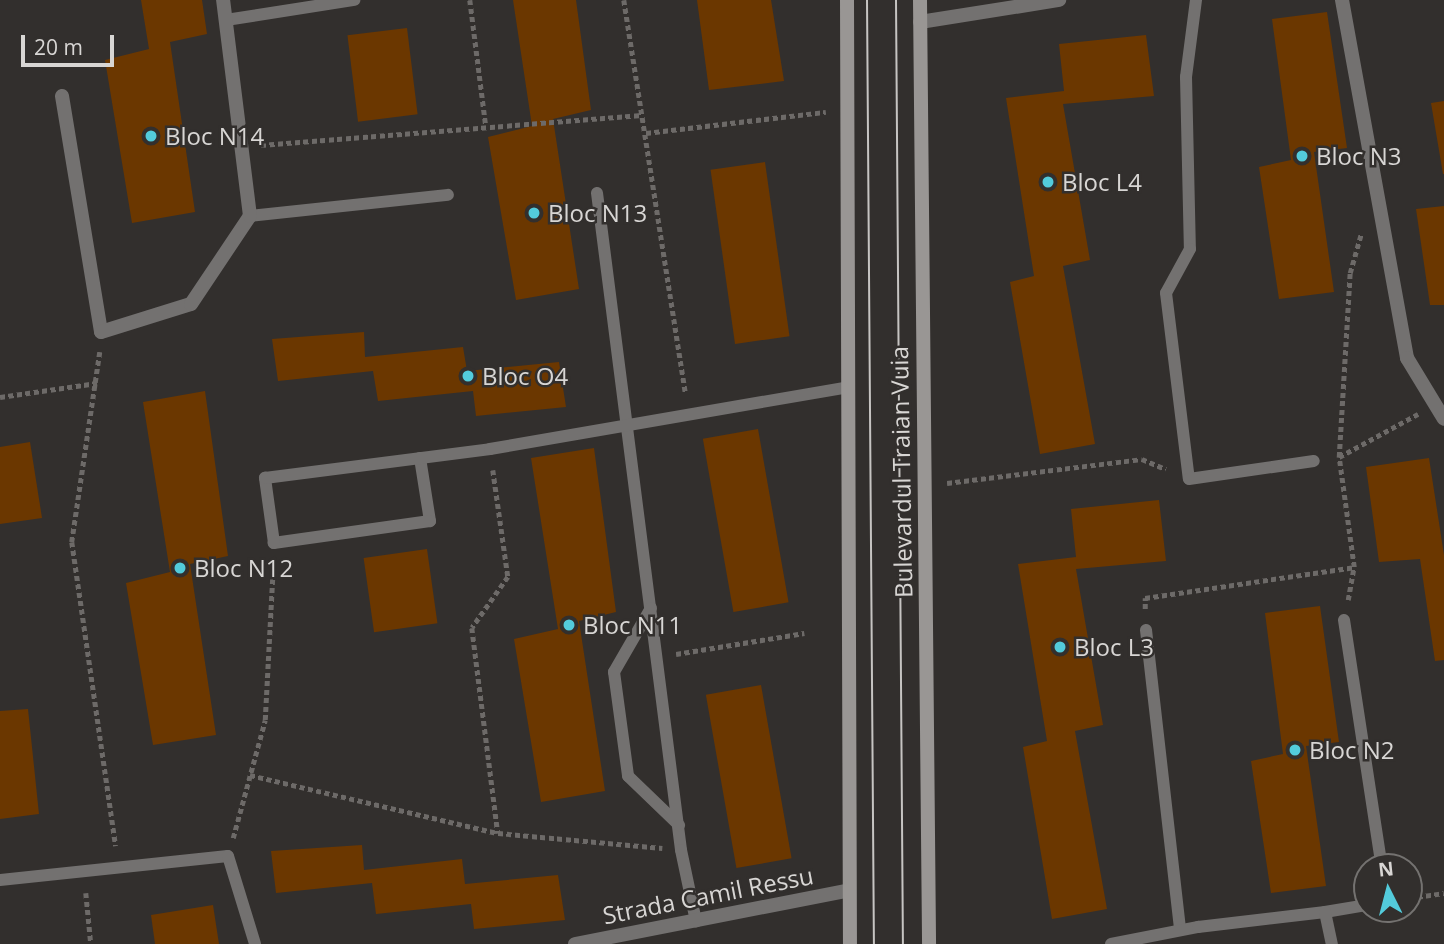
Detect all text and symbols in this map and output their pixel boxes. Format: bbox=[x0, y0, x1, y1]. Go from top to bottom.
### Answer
scale bar bbox=[24, 21, 117, 65]
text: 20 m bbox=[34, 33, 83, 61]
place label: Bloc N14 bbox=[165, 122, 264, 150]
marker: Bloc N14 bbox=[143, 128, 159, 144]
place label: Bloc N3 bbox=[1316, 142, 1402, 170]
marker: Bloc N3 bbox=[1294, 148, 1310, 164]
place label: Bloc L4 bbox=[1062, 168, 1142, 196]
marker: Bloc L4 bbox=[1040, 174, 1056, 190]
place label: Bloc N13 bbox=[548, 199, 647, 227]
marker: Bloc N13 bbox=[526, 205, 542, 221]
street label: Bulevardul Traian Vuia bbox=[884, 346, 918, 598]
place label: Bloc O4 bbox=[482, 362, 568, 390]
marker: Bloc O4 bbox=[460, 368, 476, 384]
place label: Bloc N12 bbox=[194, 554, 293, 582]
marker: Bloc N12 bbox=[172, 560, 188, 576]
place label: Bloc N11 bbox=[583, 611, 682, 639]
marker: Bloc N11 bbox=[561, 617, 577, 633]
place label: Bloc L3 bbox=[1074, 633, 1154, 661]
marker: Bloc L3 bbox=[1052, 639, 1068, 655]
place label: Bloc N2 bbox=[1309, 736, 1395, 764]
marker: Bloc N2 bbox=[1287, 742, 1303, 758]
north arrow bbox=[1353, 853, 1423, 923]
text: N bbox=[1377, 855, 1395, 883]
street label: Strada Camil Ressu bbox=[600, 860, 816, 930]

